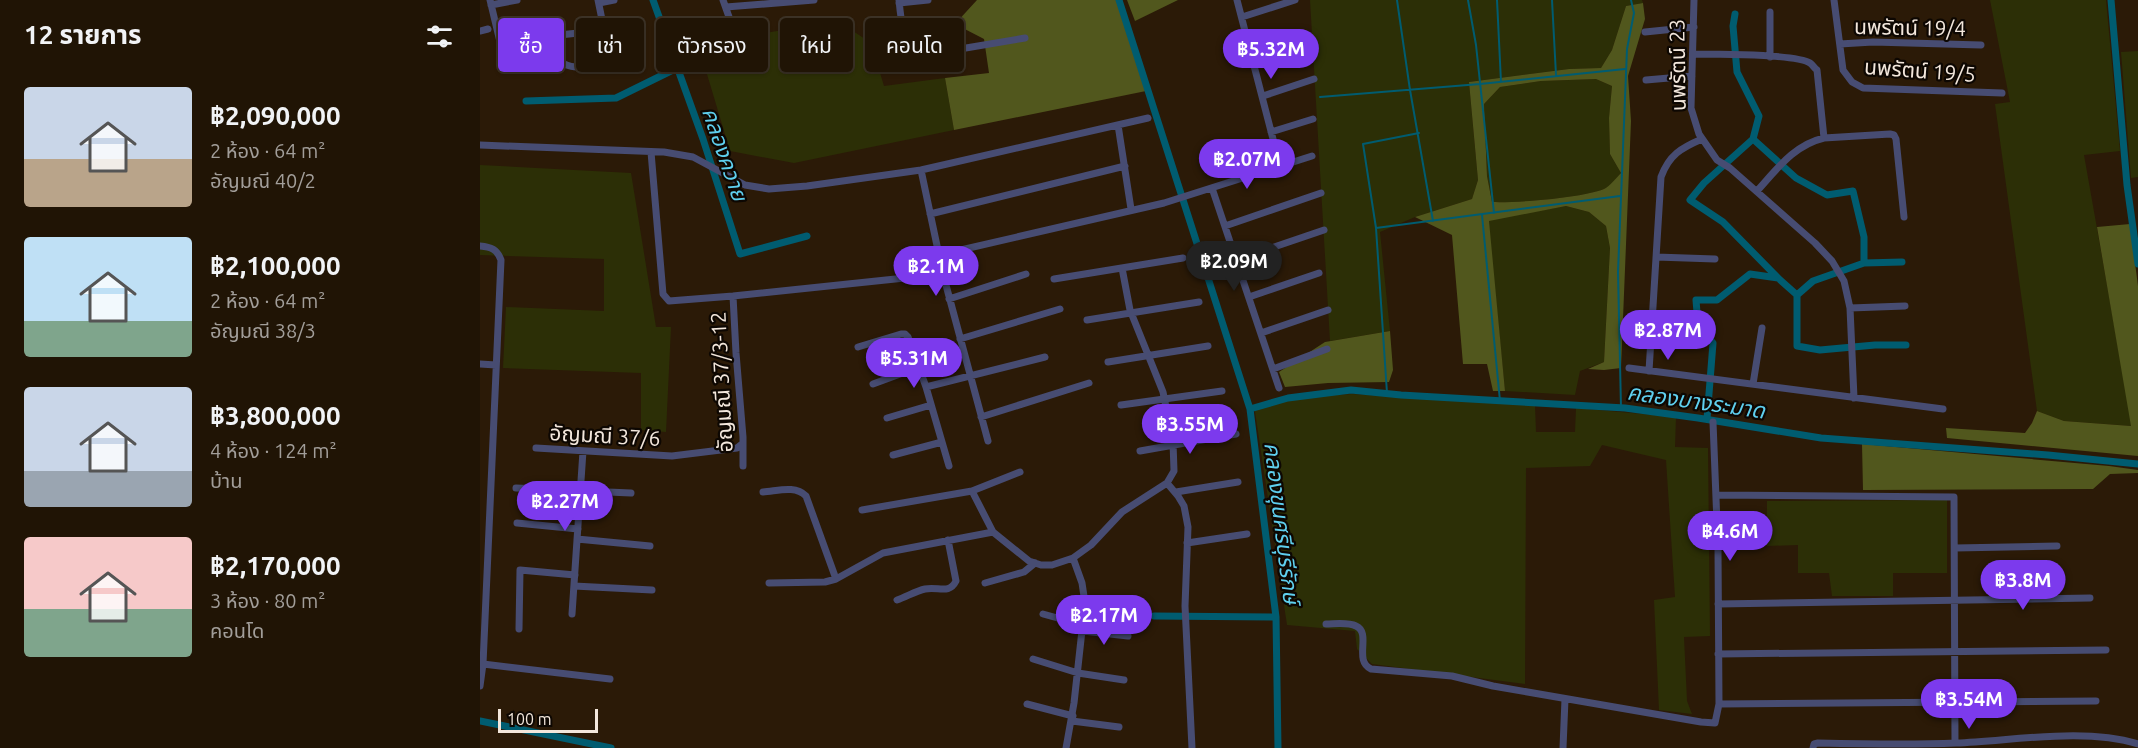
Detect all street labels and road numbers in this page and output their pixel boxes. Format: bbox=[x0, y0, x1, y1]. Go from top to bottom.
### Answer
street label: นพรัตน์ 19/4 bbox=[1854, 14, 1966, 40]
street label: นพรัตน์ 23 bbox=[1664, 19, 1690, 111]
street label: นพรัตน์ 19/5 bbox=[1863, 54, 1977, 86]
street label: อัญมณี 37/3-12 bbox=[705, 311, 737, 453]
street label: อัญมณี 37/6 bbox=[549, 420, 661, 450]

